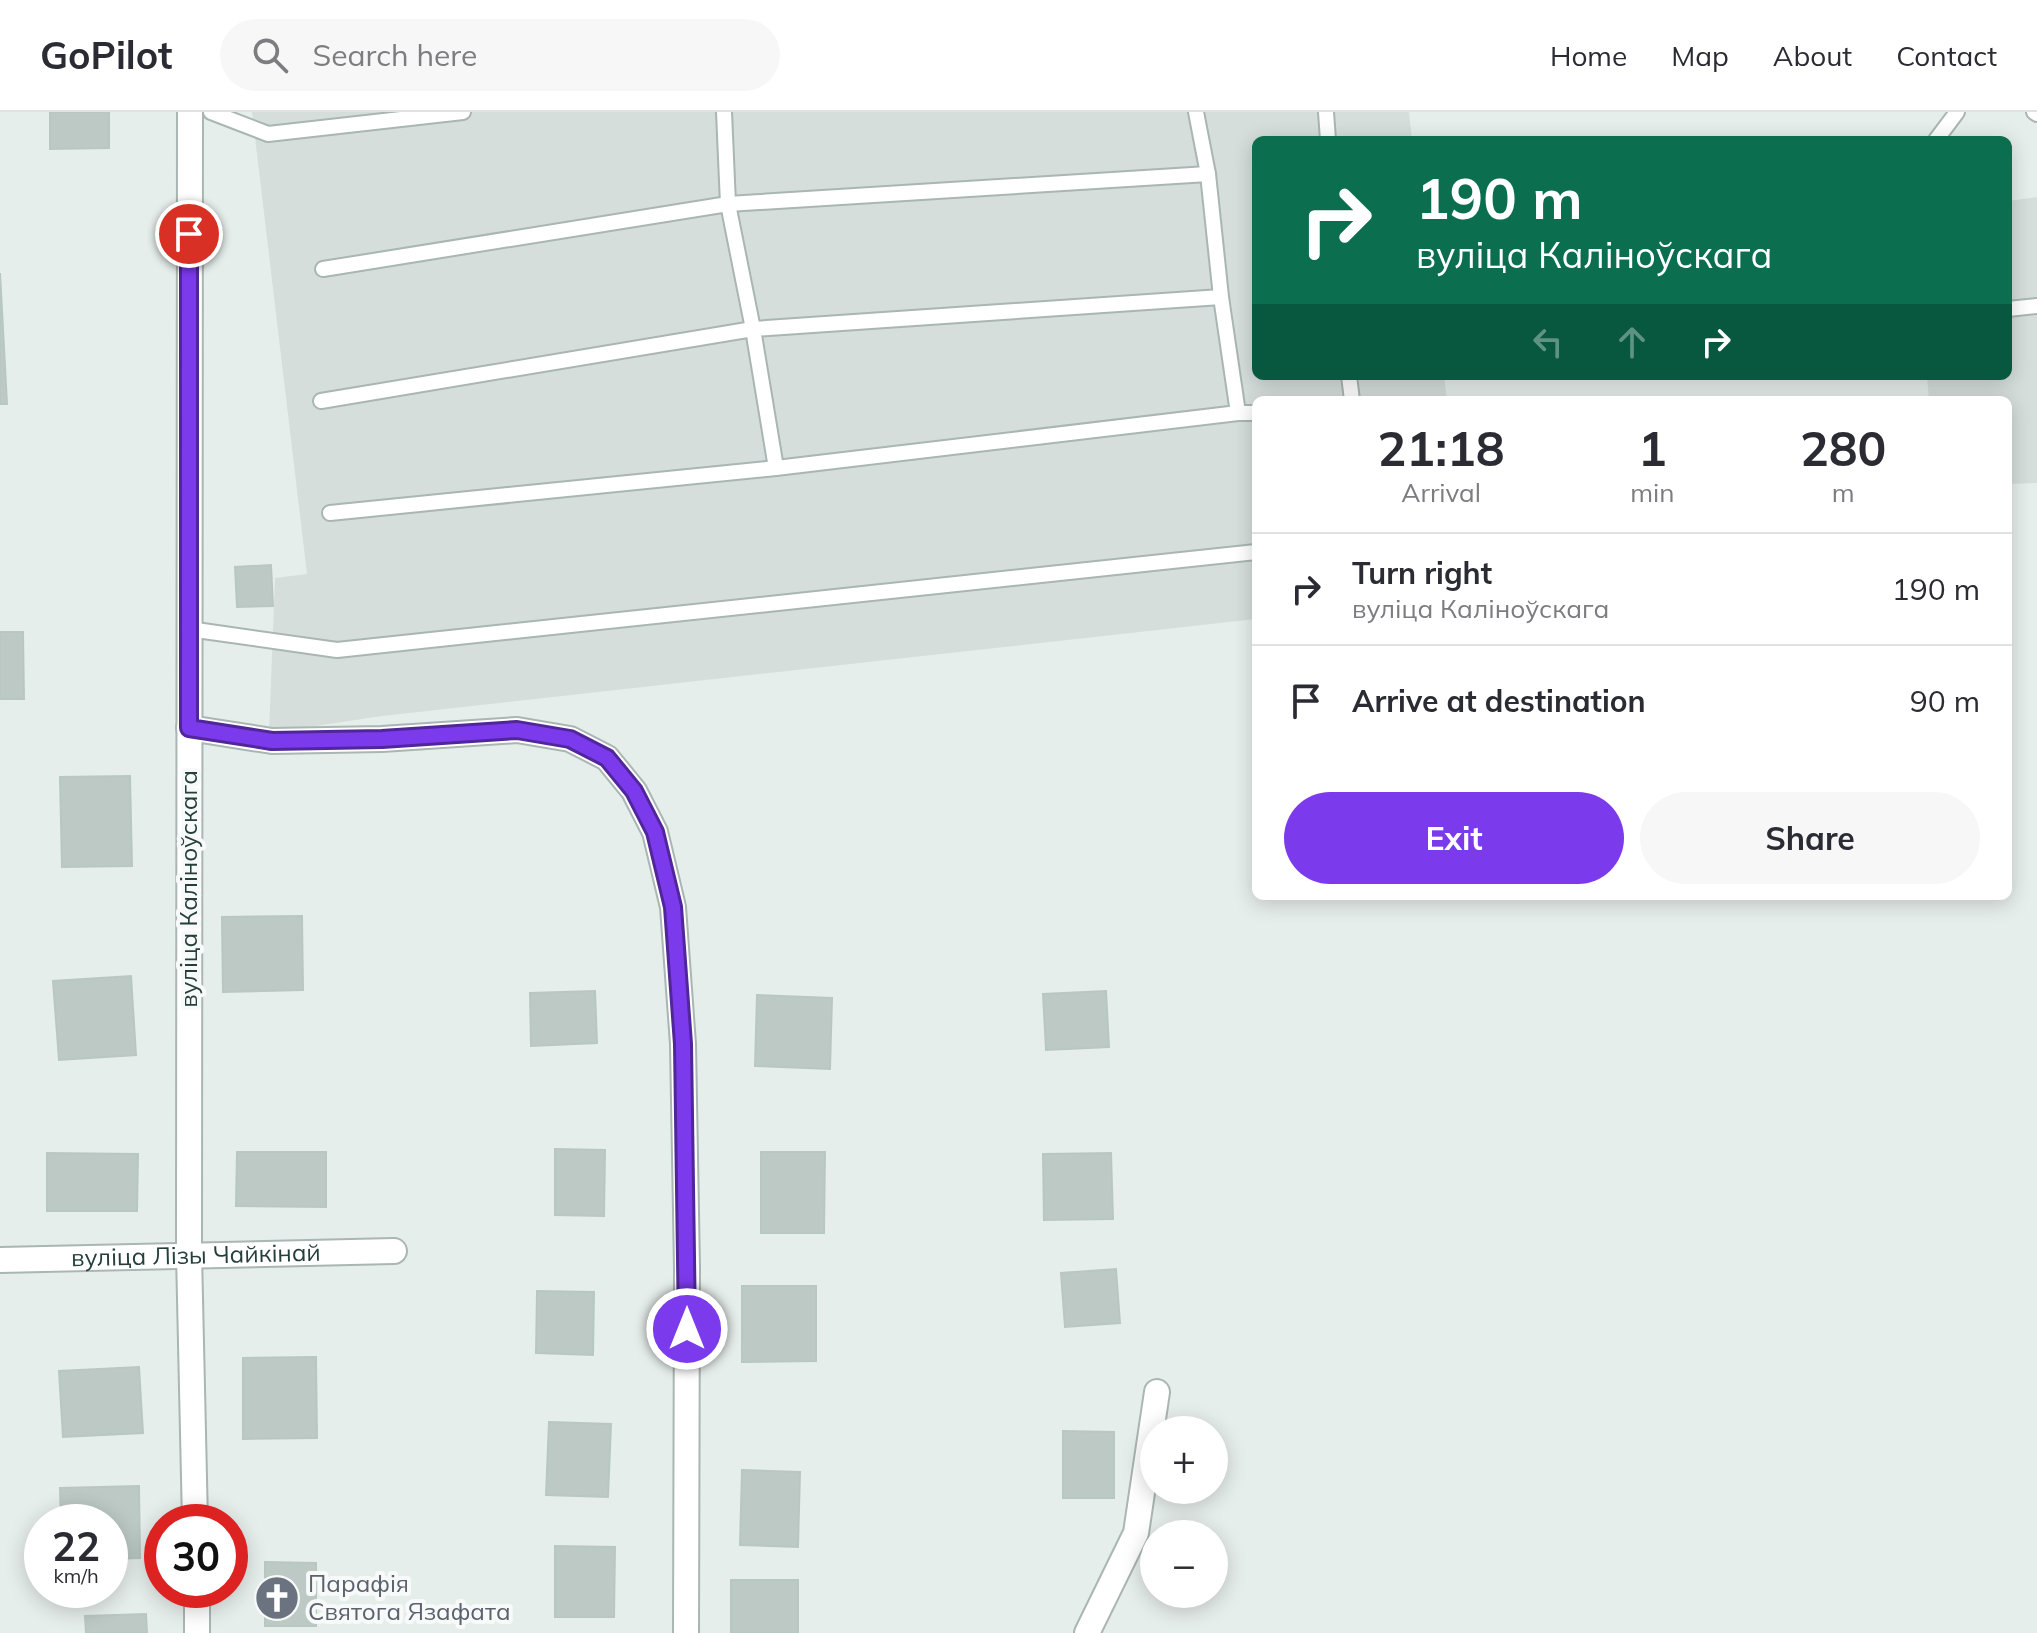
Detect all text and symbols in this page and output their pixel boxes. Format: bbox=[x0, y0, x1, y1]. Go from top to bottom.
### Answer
search box bbox=[220, 19, 780, 91]
text: GoPilot bbox=[40, 31, 172, 79]
icon: search bbox=[248, 33, 292, 77]
text: Search here bbox=[312, 36, 477, 74]
text: Home bbox=[1550, 38, 1627, 73]
text: Map bbox=[1671, 38, 1729, 73]
text: About bbox=[1773, 38, 1852, 73]
text: Contact bbox=[1896, 38, 1997, 73]
text: 190 m bbox=[1416, 163, 1583, 233]
icon: right bbox=[1284, 168, 1388, 272]
pin bbox=[155, 200, 223, 268]
icon: arrive bbox=[167, 212, 211, 256]
text: вуліца Каліноўскага bbox=[1416, 232, 1773, 277]
icon: left bbox=[1526, 320, 1570, 364]
icon: ahead bbox=[1610, 320, 1654, 364]
icon: right bbox=[1694, 320, 1738, 364]
text: 21:18 bbox=[1378, 418, 1505, 478]
text: 1 bbox=[1638, 418, 1667, 478]
text: 280 bbox=[1800, 418, 1886, 478]
text: Arrival bbox=[1401, 476, 1481, 509]
text: min bbox=[1630, 476, 1674, 509]
text: m bbox=[1832, 476, 1855, 509]
text: Turn right bbox=[1352, 554, 1492, 592]
icon: right bbox=[1284, 567, 1328, 611]
text: 190 m bbox=[1892, 570, 1980, 608]
text: вуліца Каліноўскага bbox=[1352, 592, 1609, 625]
icon: arrive bbox=[1284, 679, 1328, 723]
text: Arrive at destination bbox=[1352, 682, 1646, 720]
text: 90 m bbox=[1910, 682, 1980, 720]
street label: вуліца Каліноўскага bbox=[173, 770, 203, 1008]
button: Exit bbox=[1284, 792, 1624, 884]
button: Share bbox=[1640, 792, 1980, 884]
street label: вуліца Лізы Чайкінай bbox=[71, 1237, 321, 1272]
position arrow bbox=[645, 1287, 729, 1371]
map controls bbox=[1140, 1416, 1228, 1608]
button: + bbox=[1140, 1416, 1228, 1504]
speed limit sign: 30 bbox=[144, 1504, 248, 1608]
button: − bbox=[1140, 1520, 1228, 1608]
text: 22 bbox=[52, 1521, 100, 1571]
text: km/h bbox=[53, 1563, 99, 1588]
place label: Парафія Святога Язафата bbox=[308, 1568, 511, 1626]
church icon: Парафія Святога Язафата bbox=[253, 1574, 301, 1622]

